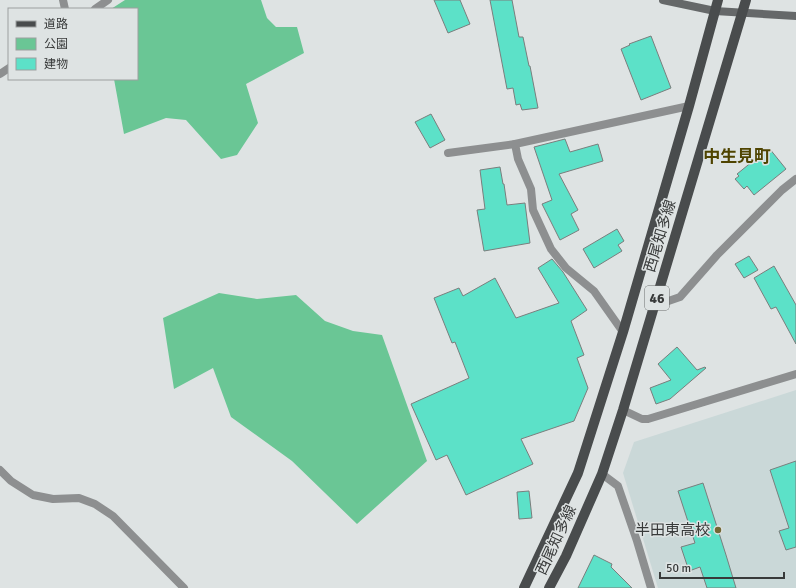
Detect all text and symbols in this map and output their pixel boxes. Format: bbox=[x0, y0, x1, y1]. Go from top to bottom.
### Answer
legend bbox=[8, 8, 138, 80]
text: 道路 bbox=[44, 17, 68, 32]
text: 公園 bbox=[44, 37, 68, 52]
text: 建物 bbox=[44, 57, 68, 72]
district label: 中生見町 bbox=[703, 146, 771, 167]
street label: 西尾知多線 bbox=[640, 197, 680, 275]
road number: 46 bbox=[645, 286, 669, 310]
street label: 西尾知多線 bbox=[532, 502, 580, 578]
place label: 半田東高校 bbox=[635, 521, 710, 539]
marker: 半田東高校 bbox=[713, 525, 723, 535]
scale bar bbox=[660, 554, 784, 580]
text: 50 m bbox=[666, 561, 691, 576]

